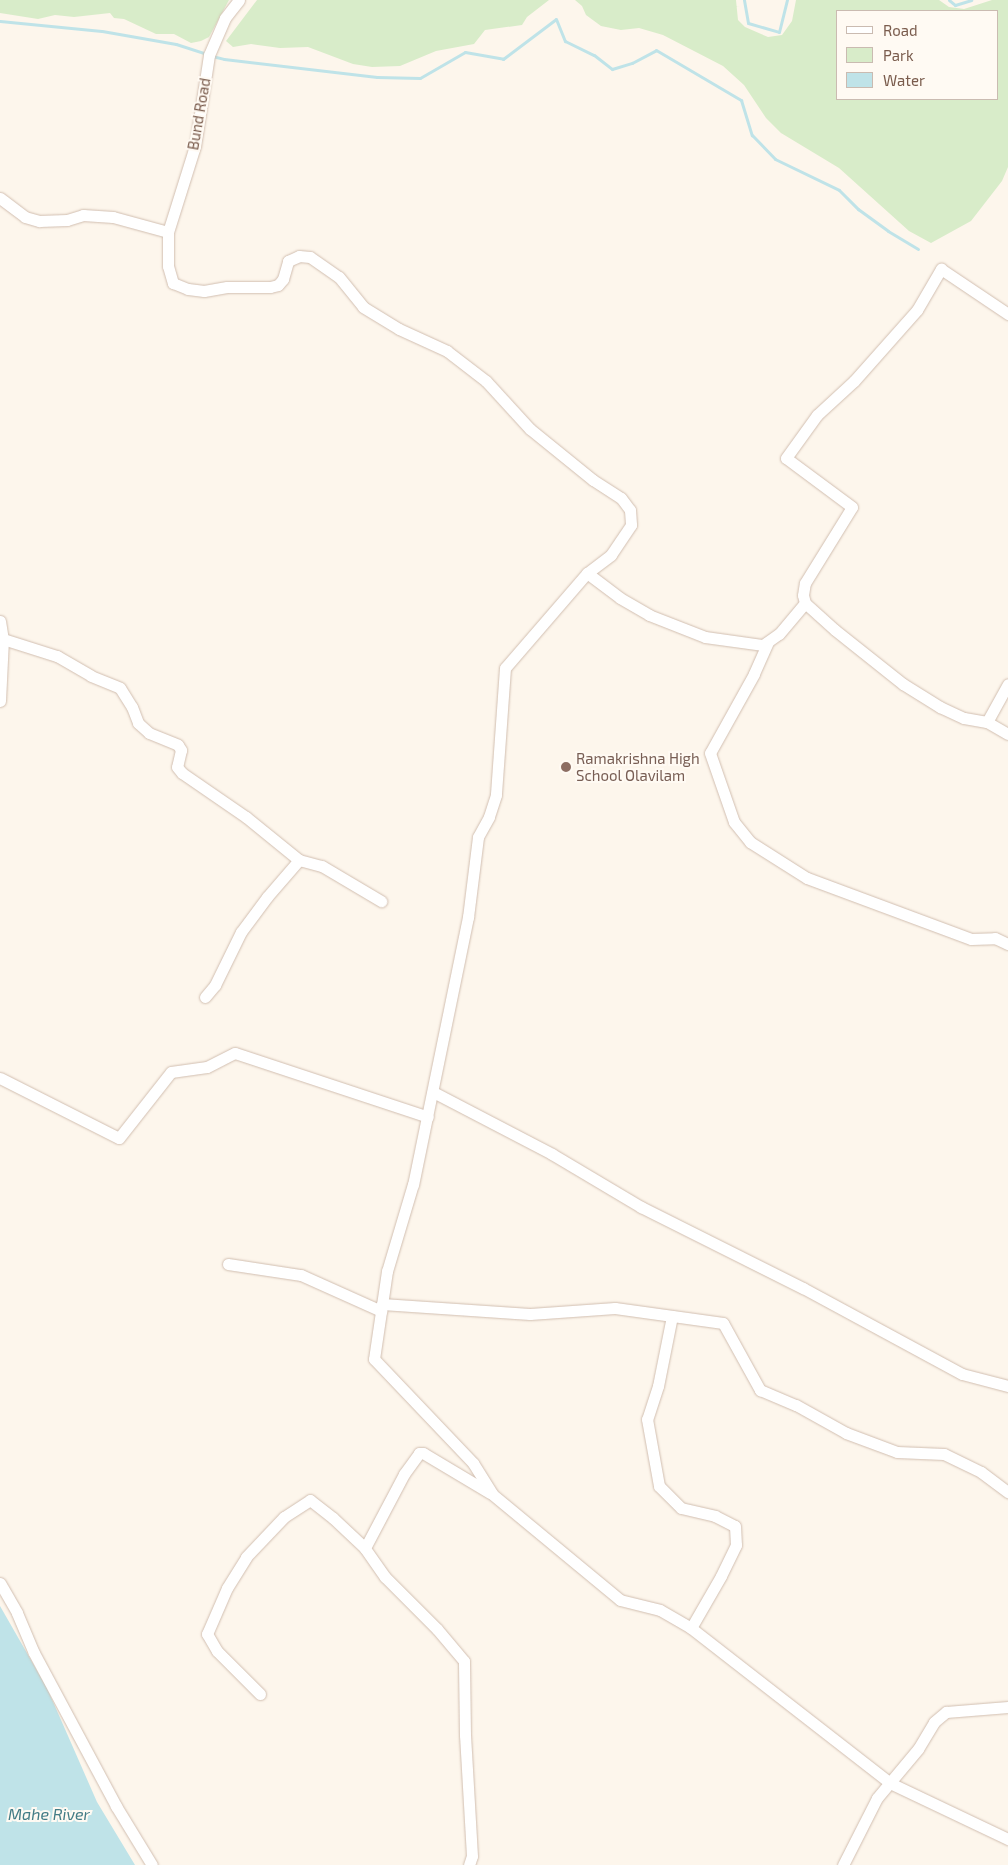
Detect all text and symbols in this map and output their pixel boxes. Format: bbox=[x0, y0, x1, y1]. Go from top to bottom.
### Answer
legend bbox=[836, 10, 998, 100]
text: Road bbox=[883, 21, 918, 39]
text: Park bbox=[883, 46, 914, 64]
text: Water bbox=[883, 71, 925, 89]
street label: Bund Road bbox=[184, 76, 214, 152]
place label: Ramakrishna High School Olavilam bbox=[576, 749, 700, 784]
marker: Ramakrishna High School Olavilam bbox=[560, 761, 572, 773]
water label: Mahe River bbox=[8, 1804, 90, 1824]

